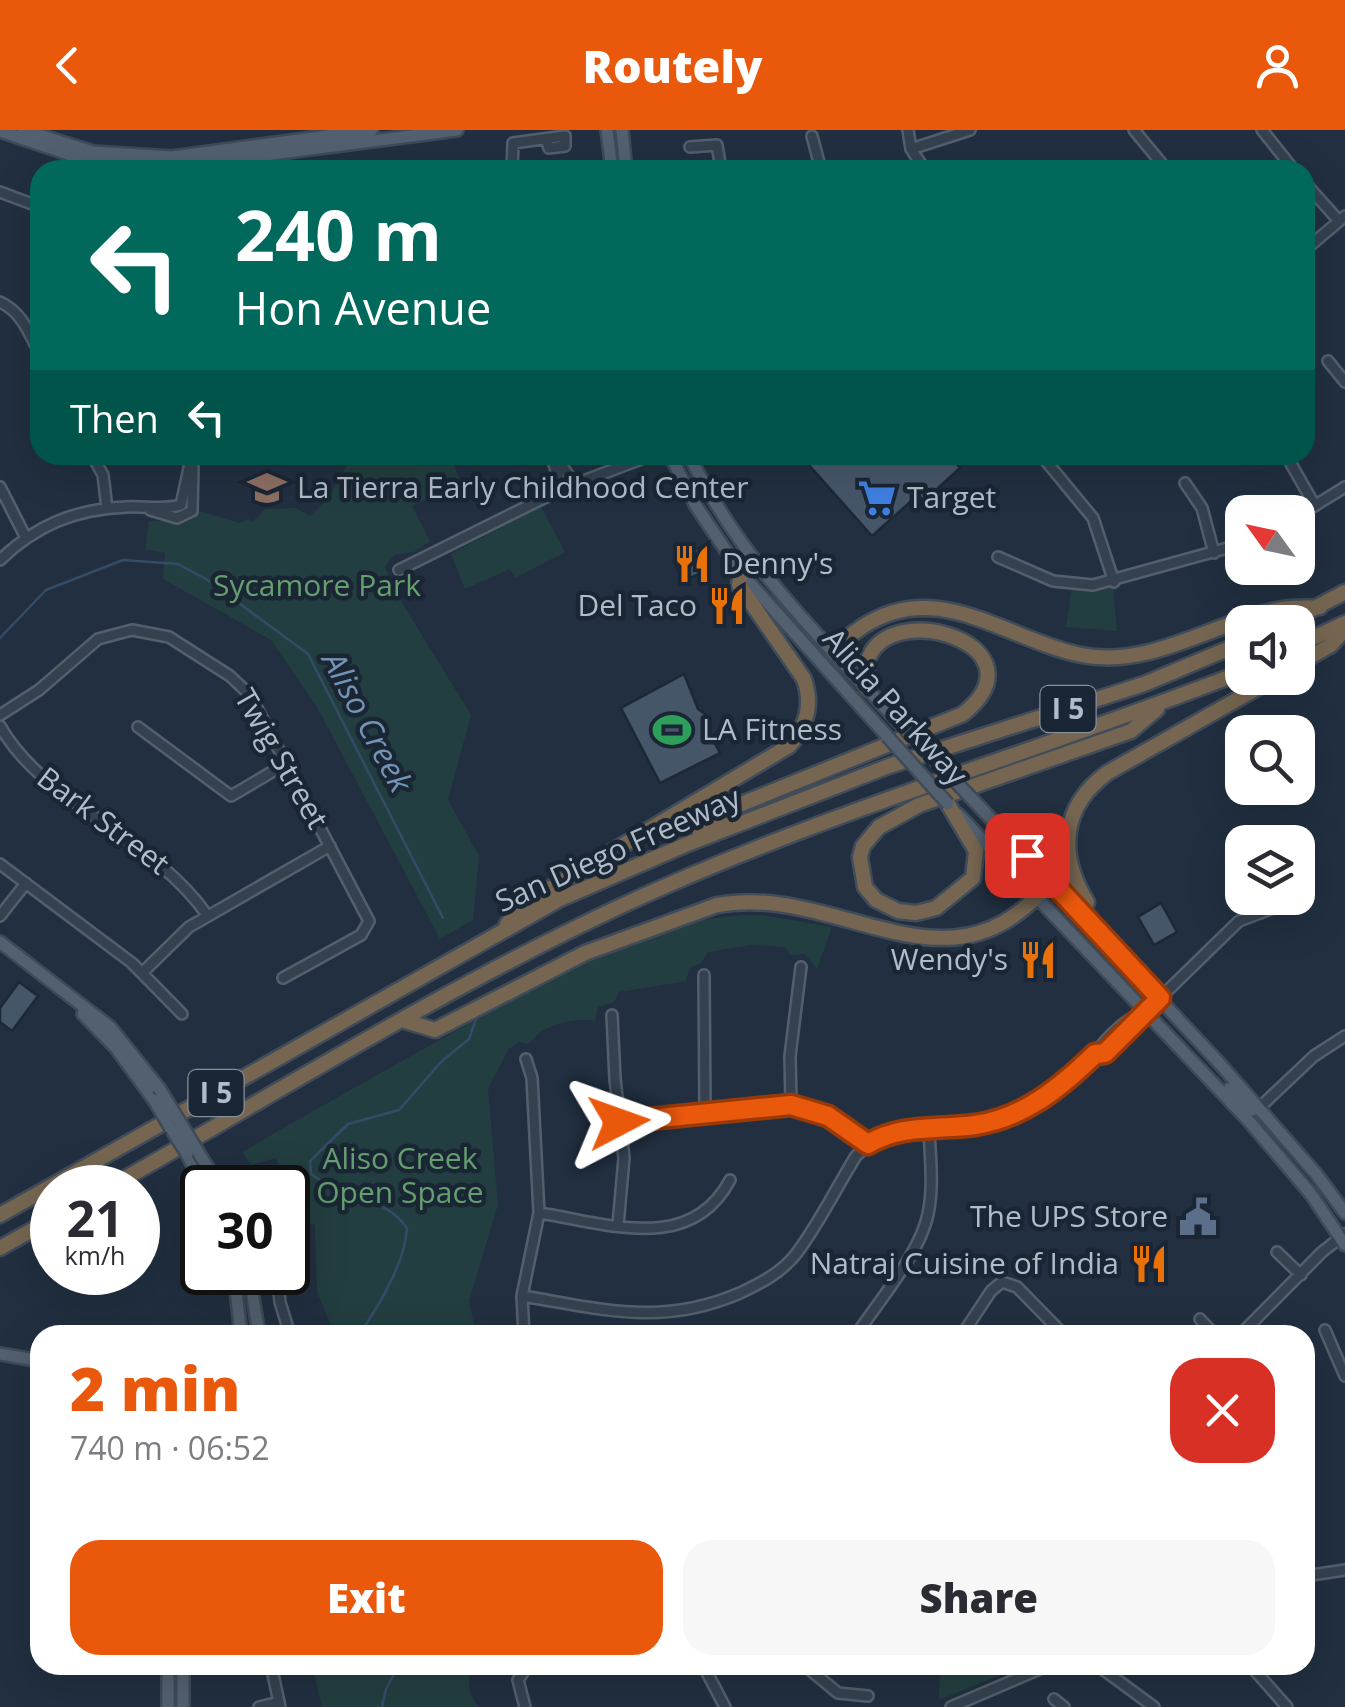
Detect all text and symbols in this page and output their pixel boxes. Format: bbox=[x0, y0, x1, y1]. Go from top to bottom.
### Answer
text: Routely bbox=[583, 35, 762, 96]
icon: back bbox=[40, 38, 95, 93]
icon: person bbox=[1250, 38, 1305, 93]
text: 240 m bbox=[235, 186, 442, 282]
icon: left bbox=[70, 200, 200, 330]
text: Hon Avenue bbox=[235, 277, 491, 338]
icon: left bbox=[179, 390, 234, 445]
text: Then bbox=[70, 392, 159, 444]
place label: La Tierra Early Childhood Center bbox=[297, 466, 748, 507]
school or university icon: La Tierra Early Childhood Center bbox=[246, 467, 288, 509]
place label: Target bbox=[907, 476, 996, 517]
supermarket icon: Target bbox=[856, 477, 898, 519]
north arrow bbox=[1225, 495, 1315, 585]
map controls bbox=[1225, 495, 1315, 915]
place label: Denny's bbox=[722, 542, 833, 583]
restaurant icon: Denny's bbox=[671, 543, 713, 585]
park label: Sycamore Park bbox=[213, 564, 421, 605]
place label: Del Taco bbox=[577, 584, 697, 625]
restaurant icon: Del Taco bbox=[706, 585, 748, 627]
button: sound bbox=[1225, 605, 1315, 695]
street label: Alicia Parkway bbox=[815, 619, 978, 794]
water label: Aliso Creek bbox=[312, 642, 424, 800]
street label: Twig Street bbox=[226, 681, 339, 836]
road number: I 5 bbox=[1040, 686, 1096, 732]
place label: LA Fitness bbox=[702, 708, 842, 749]
sports icon: LA Fitness bbox=[651, 709, 693, 751]
button: search bbox=[1225, 715, 1315, 805]
street label: Bark Street bbox=[29, 757, 178, 883]
street label: San Diego Freeway bbox=[488, 776, 747, 921]
pin bbox=[985, 813, 1070, 898]
button: layers bbox=[1225, 825, 1315, 915]
icon: arrive bbox=[1000, 828, 1055, 883]
place label: Wendy's bbox=[891, 938, 1008, 979]
restaurant icon: Wendy's bbox=[1017, 939, 1059, 981]
road number: I 5 bbox=[188, 1070, 244, 1116]
position arrow bbox=[567, 1070, 671, 1174]
park label: Aliso Creek Open Space bbox=[316, 1137, 484, 1212]
speed limit sign: 30 bbox=[180, 1165, 310, 1295]
text: 21 bbox=[66, 1184, 124, 1252]
place label: The UPS Store bbox=[970, 1195, 1168, 1236]
public building icon: The UPS Store bbox=[1177, 1196, 1219, 1238]
text: km/h bbox=[65, 1238, 125, 1272]
place label: Natraj Cuisine of India bbox=[810, 1242, 1119, 1283]
restaurant icon: Natraj Cuisine of India bbox=[1128, 1243, 1170, 1285]
text: 2 min bbox=[70, 1347, 240, 1429]
button: close bbox=[1170, 1358, 1275, 1463]
text: 740 m · 06:52 bbox=[70, 1426, 269, 1469]
button: Exit bbox=[70, 1540, 663, 1655]
button: Share bbox=[683, 1540, 1275, 1655]

